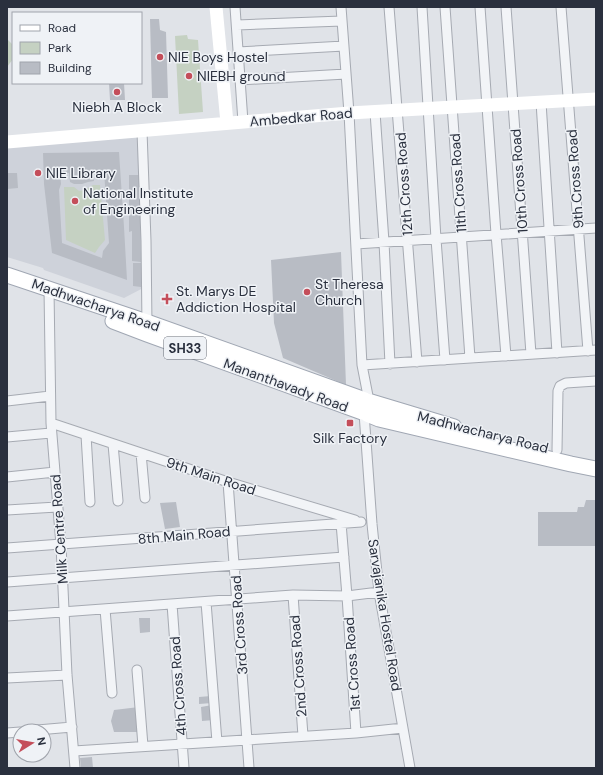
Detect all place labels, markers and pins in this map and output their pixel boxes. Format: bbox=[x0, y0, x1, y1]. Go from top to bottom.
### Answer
place label: NIE Boys Hostel bbox=[168, 48, 268, 66]
marker: NIE Boys Hostel bbox=[155, 52, 165, 62]
place label: NIEBH ground bbox=[197, 67, 285, 85]
marker: NIEBH ground bbox=[184, 71, 194, 81]
marker: Niebh A Block bbox=[112, 87, 122, 97]
place label: Niebh A Block bbox=[72, 98, 162, 116]
place label: NIE Library bbox=[46, 164, 116, 182]
marker: NIE Library bbox=[33, 168, 43, 178]
place label: National Institute of Engineering bbox=[83, 184, 193, 218]
marker: National Institute of Engineering bbox=[70, 196, 80, 206]
place label: St Theresa Church bbox=[315, 275, 384, 309]
place label: St. Marys DE Addiction Hospital bbox=[176, 282, 296, 316]
marker: St Theresa Church bbox=[302, 287, 312, 297]
marker: St. Marys DE Addiction Hospital bbox=[161, 293, 173, 305]
marker: Silk Factory bbox=[345, 418, 355, 428]
place label: Silk Factory bbox=[313, 429, 387, 447]

